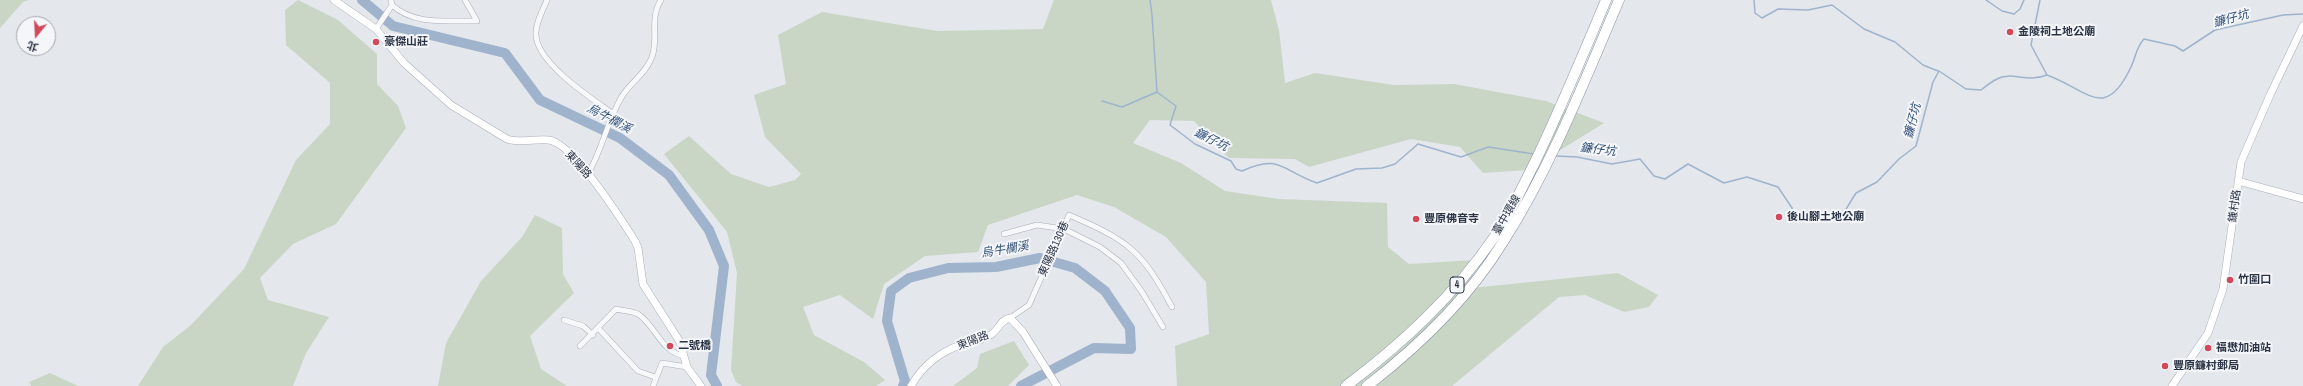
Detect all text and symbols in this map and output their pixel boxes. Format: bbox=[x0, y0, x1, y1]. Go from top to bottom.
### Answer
water label: 鐮仔坑 bbox=[2212, 7, 2250, 31]
north arrow bbox=[16, 16, 56, 56]
place label: 金陵祠土地公廟 bbox=[2018, 25, 2095, 39]
marker: 金陵祠土地公廟 bbox=[2005, 27, 2015, 37]
place label: 豪傑山莊 bbox=[384, 35, 428, 49]
marker: 豪傑山莊 bbox=[371, 37, 381, 47]
text: 北 bbox=[25, 38, 40, 55]
water label: 烏牛欄溪 bbox=[584, 101, 634, 137]
water label: 鐮仔坑 bbox=[1902, 102, 1924, 140]
water label: 鐮仔坑 bbox=[1192, 125, 1230, 155]
water label: 鐮仔坑 bbox=[1579, 141, 1617, 159]
street label: 東陽路 bbox=[562, 148, 594, 182]
street label: 鎌村路 bbox=[2226, 189, 2244, 223]
street label: 臺中環線 bbox=[1490, 193, 1524, 237]
place label: 後山腳土地公廟 bbox=[1787, 210, 1864, 224]
place label: 豐原佛音寺 bbox=[1424, 212, 1479, 226]
marker: 後山腳土地公廟 bbox=[1774, 212, 1784, 222]
marker: 豐原佛音寺 bbox=[1411, 214, 1421, 224]
street label: 東陽路130巷 bbox=[1036, 219, 1072, 279]
water label: 烏牛欄溪 bbox=[980, 239, 1030, 261]
place label: 竹圍口 bbox=[2238, 273, 2271, 287]
marker: 竹圍口 bbox=[2225, 275, 2235, 285]
road number: 4 bbox=[1450, 277, 1464, 293]
street label: 東陽路 bbox=[955, 329, 991, 353]
place label: 二號橋 bbox=[678, 339, 711, 353]
marker: 二號橋 bbox=[665, 341, 675, 351]
place label: 福懋加油站 bbox=[2216, 341, 2271, 355]
marker: 福懋加油站 bbox=[2203, 343, 2213, 353]
place label: 豐原鐮村郵局 bbox=[2173, 359, 2239, 373]
marker: 豐原鐮村郵局 bbox=[2160, 361, 2170, 371]

